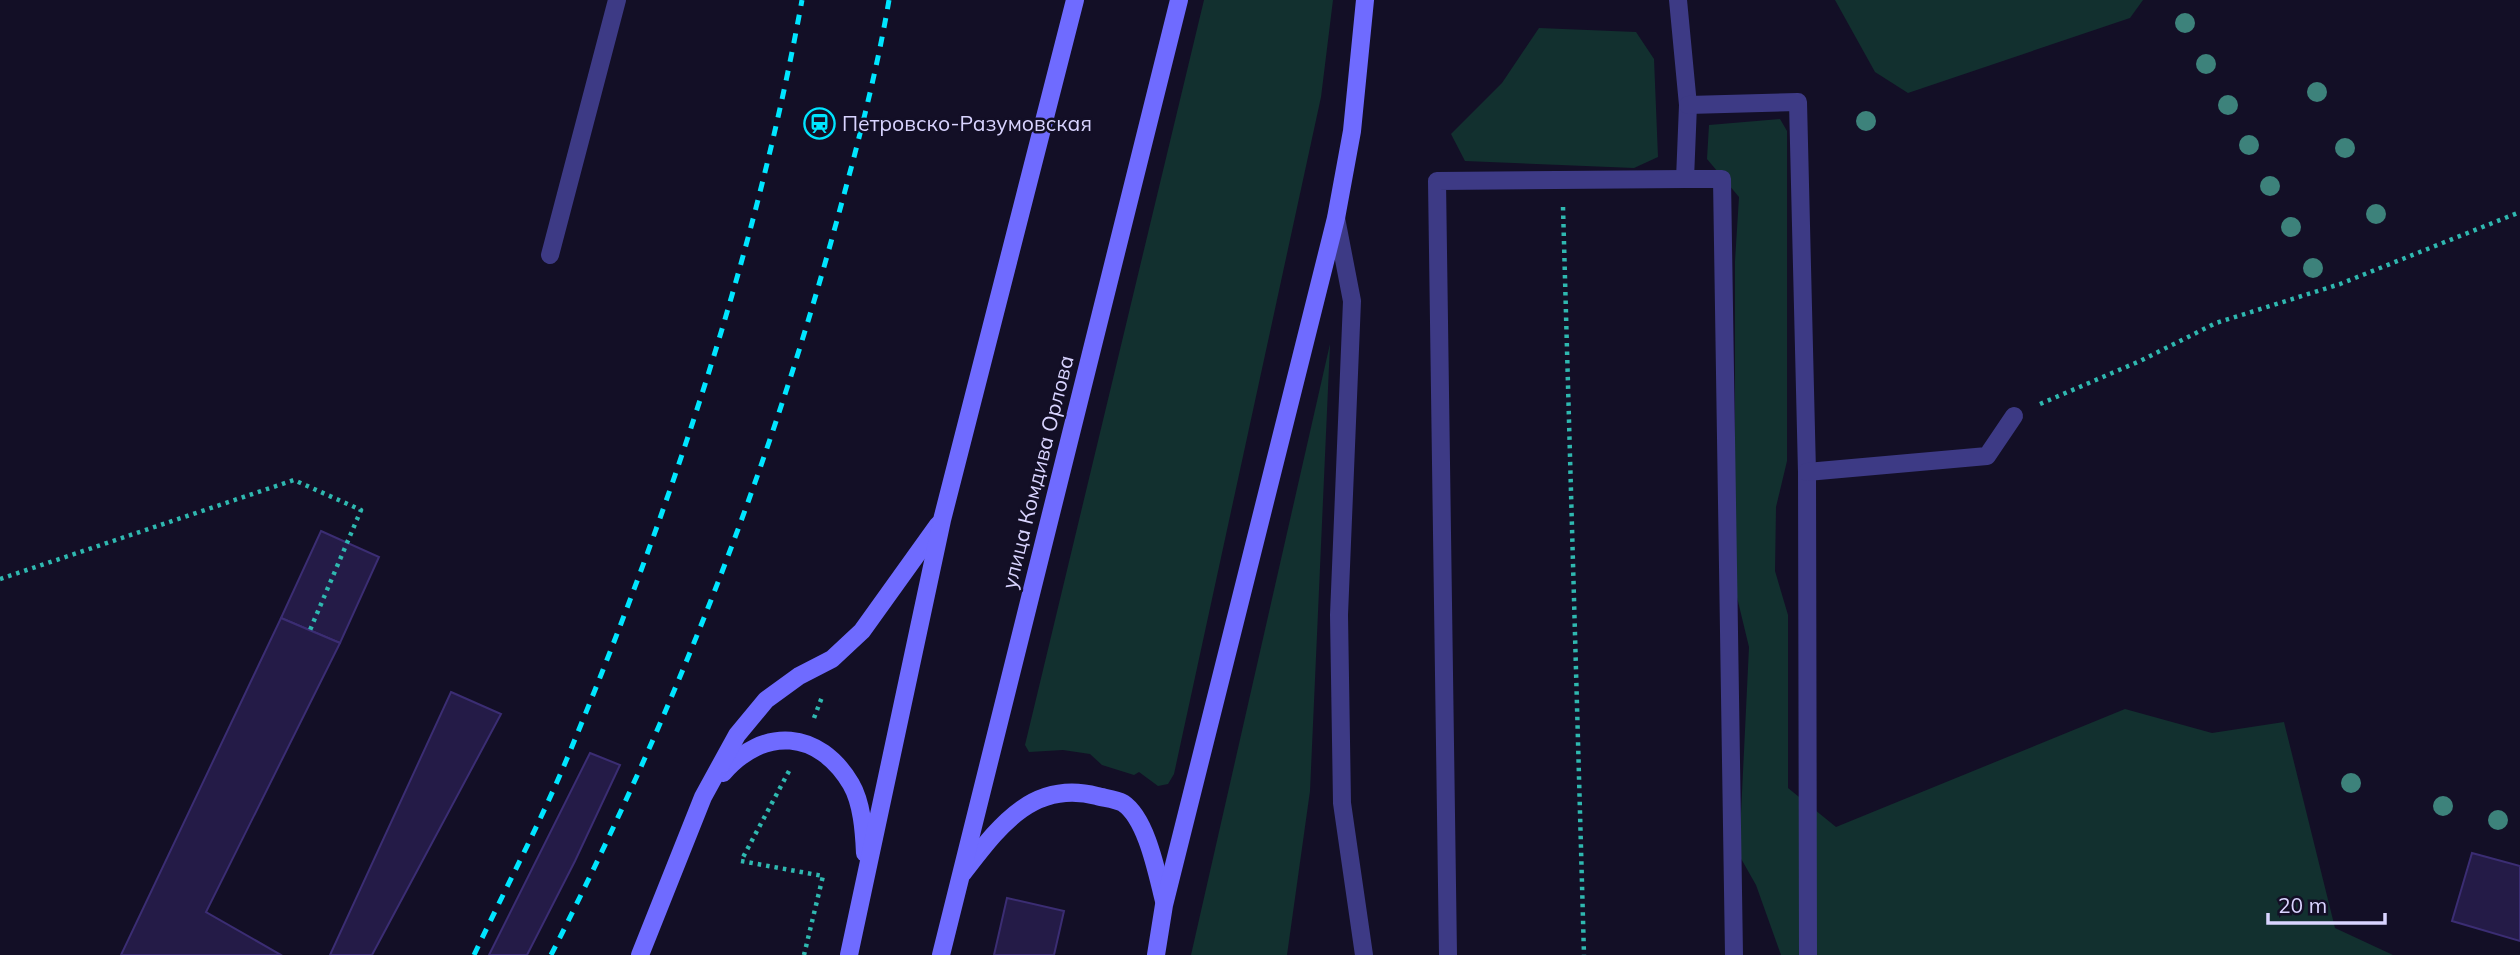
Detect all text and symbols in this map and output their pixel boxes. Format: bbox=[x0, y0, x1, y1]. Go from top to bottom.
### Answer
station icon: Петровско-Разумовская bbox=[802, 106, 836, 140]
place label: Петровско-Разумовская bbox=[842, 110, 1092, 136]
street label: улица Комдива Орлова bbox=[995, 353, 1079, 591]
scale bar bbox=[2268, 881, 2385, 925]
text: 20 m bbox=[2278, 892, 2327, 918]

